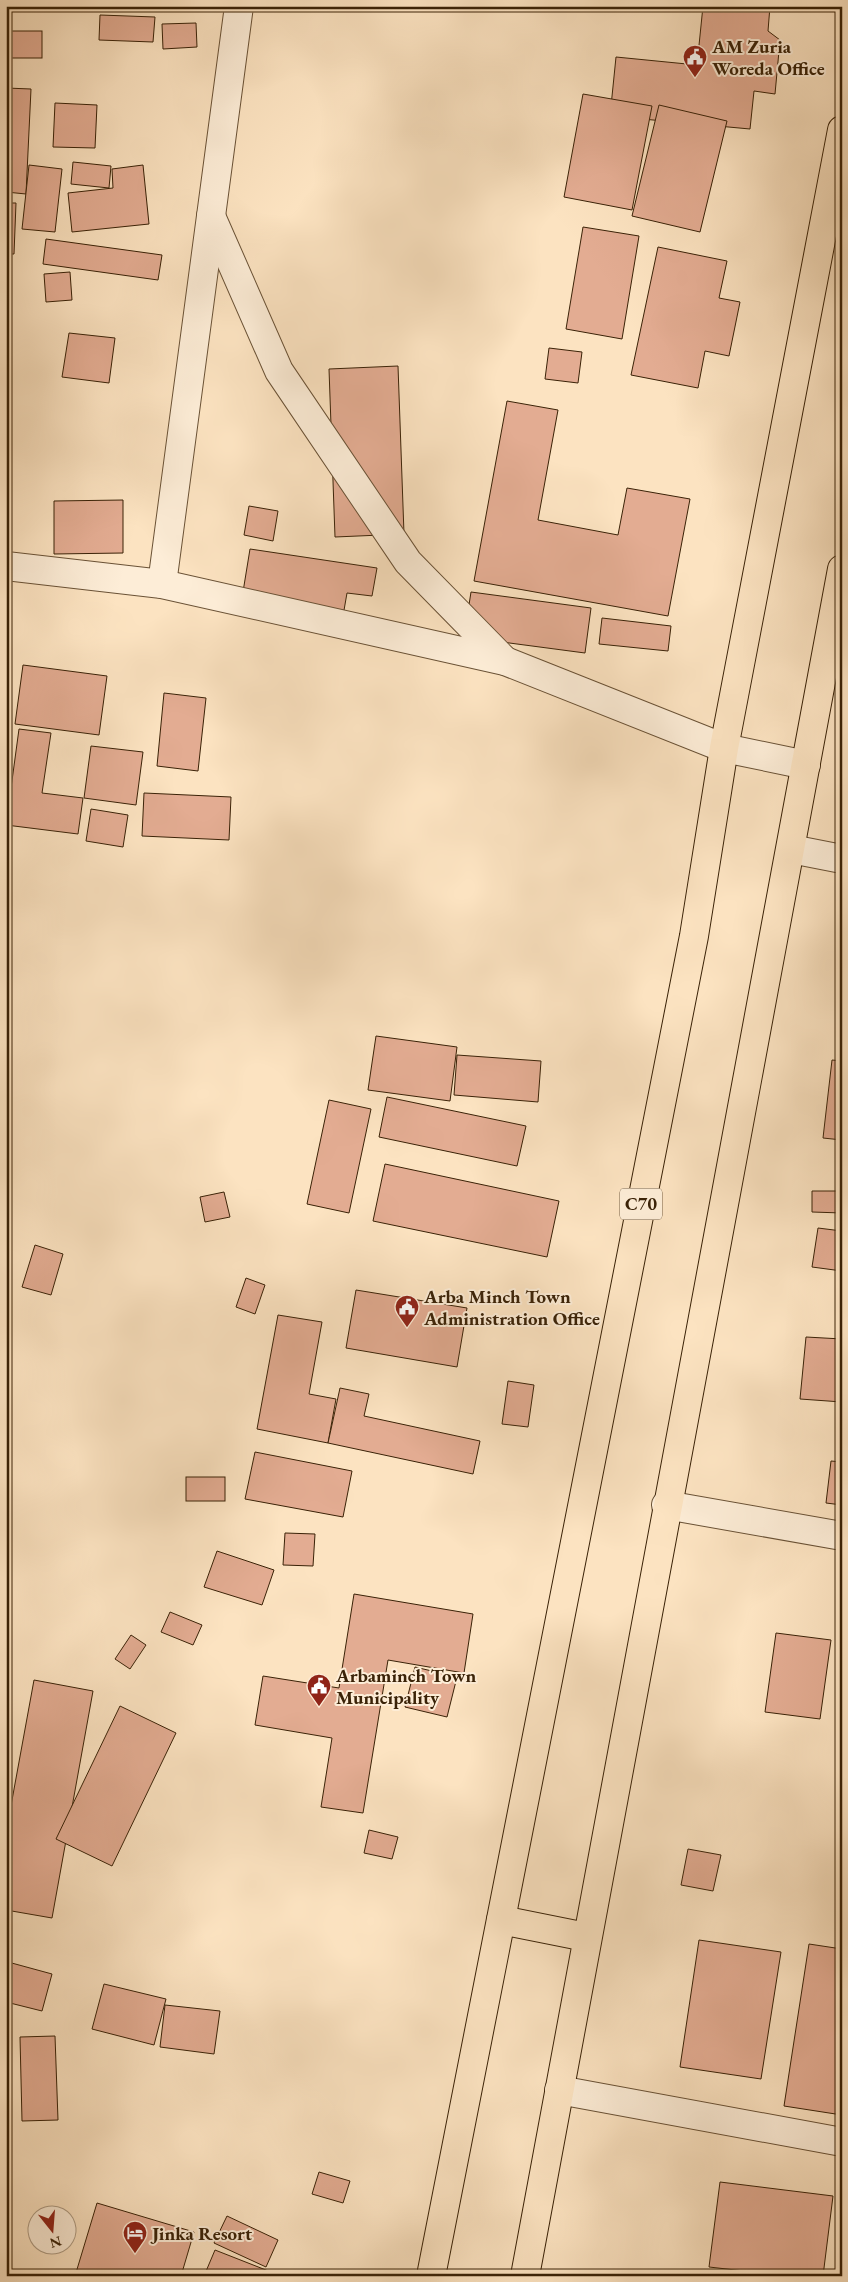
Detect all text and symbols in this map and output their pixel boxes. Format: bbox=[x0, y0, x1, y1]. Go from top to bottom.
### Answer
place label: AM Zuria Woreda Office bbox=[711, 34, 825, 81]
public building icon: AM Zuria Woreda Office bbox=[682, 44, 708, 78]
road number: C70 bbox=[620, 1188, 662, 1220]
place label: Arba Minch Town Administration Office bbox=[423, 1284, 600, 1331]
public building icon: Arba Minch Town Administration Office bbox=[394, 1294, 420, 1328]
place label: Arbaminch Town Municipality bbox=[335, 1663, 476, 1710]
public building icon: Arbaminch Town Municipality bbox=[306, 1673, 332, 1707]
north arrow bbox=[28, 2204, 78, 2254]
hotel icon: Jinka Resort bbox=[122, 2220, 148, 2254]
place label: Jinka Resort bbox=[150, 2221, 252, 2246]
text: N bbox=[47, 2232, 64, 2253]

